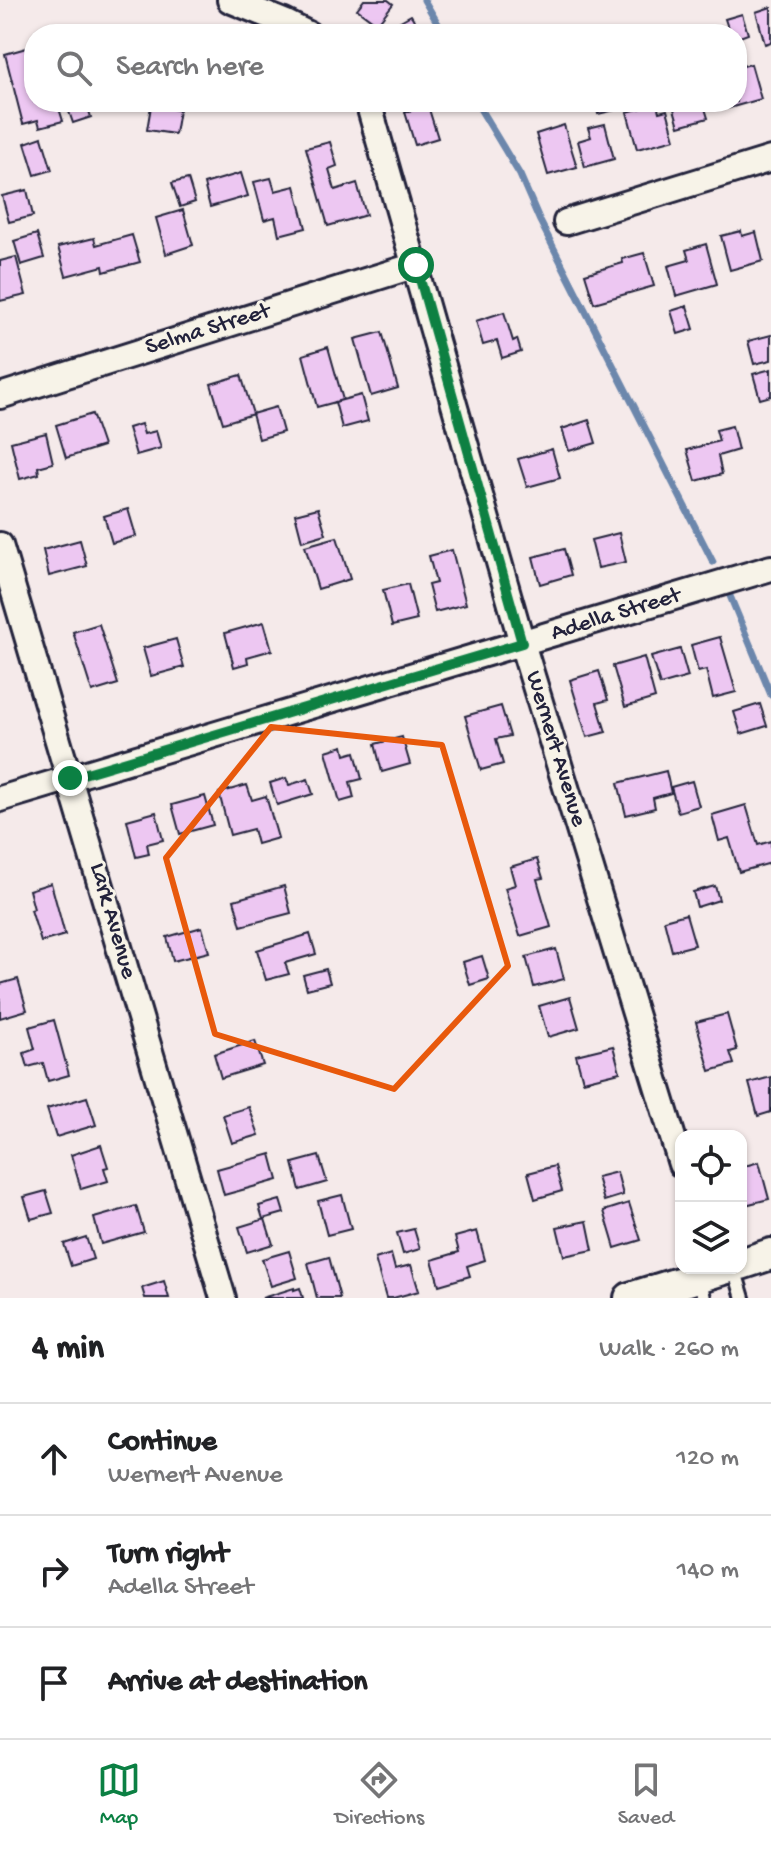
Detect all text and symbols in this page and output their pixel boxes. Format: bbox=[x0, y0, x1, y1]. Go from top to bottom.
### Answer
search box bbox=[24, 24, 747, 112]
icon: search bbox=[52, 46, 96, 90]
text: Search here bbox=[116, 51, 264, 86]
route start bbox=[398, 247, 434, 283]
street label: Selma Street bbox=[142, 297, 276, 363]
street label: Adella Street bbox=[548, 581, 687, 648]
street label: Wernert Avenue bbox=[518, 668, 593, 831]
route end bbox=[52, 760, 88, 796]
street label: Lark Avenue bbox=[82, 860, 143, 983]
map controls bbox=[675, 1130, 747, 1274]
button: locate bbox=[675, 1130, 747, 1202]
button: layers bbox=[675, 1202, 747, 1274]
text: 4 min bbox=[32, 1330, 104, 1370]
text: Walk · 260 m bbox=[599, 1335, 739, 1366]
text: Continue bbox=[108, 1426, 217, 1461]
icon: ahead bbox=[32, 1437, 76, 1481]
text: 120 m bbox=[676, 1444, 739, 1475]
text: Wernert Avenue bbox=[108, 1461, 283, 1492]
text: Turn right bbox=[108, 1538, 228, 1573]
icon: right bbox=[32, 1549, 76, 1593]
text: 140 m bbox=[677, 1556, 739, 1587]
text: Adella Street bbox=[108, 1573, 253, 1604]
icon: arrive bbox=[32, 1661, 76, 1705]
text: Arrive at destination bbox=[108, 1666, 368, 1701]
tab: Map bbox=[97, 1758, 141, 1832]
tab: Directions bbox=[335, 1758, 424, 1832]
tab: Saved bbox=[618, 1758, 674, 1832]

